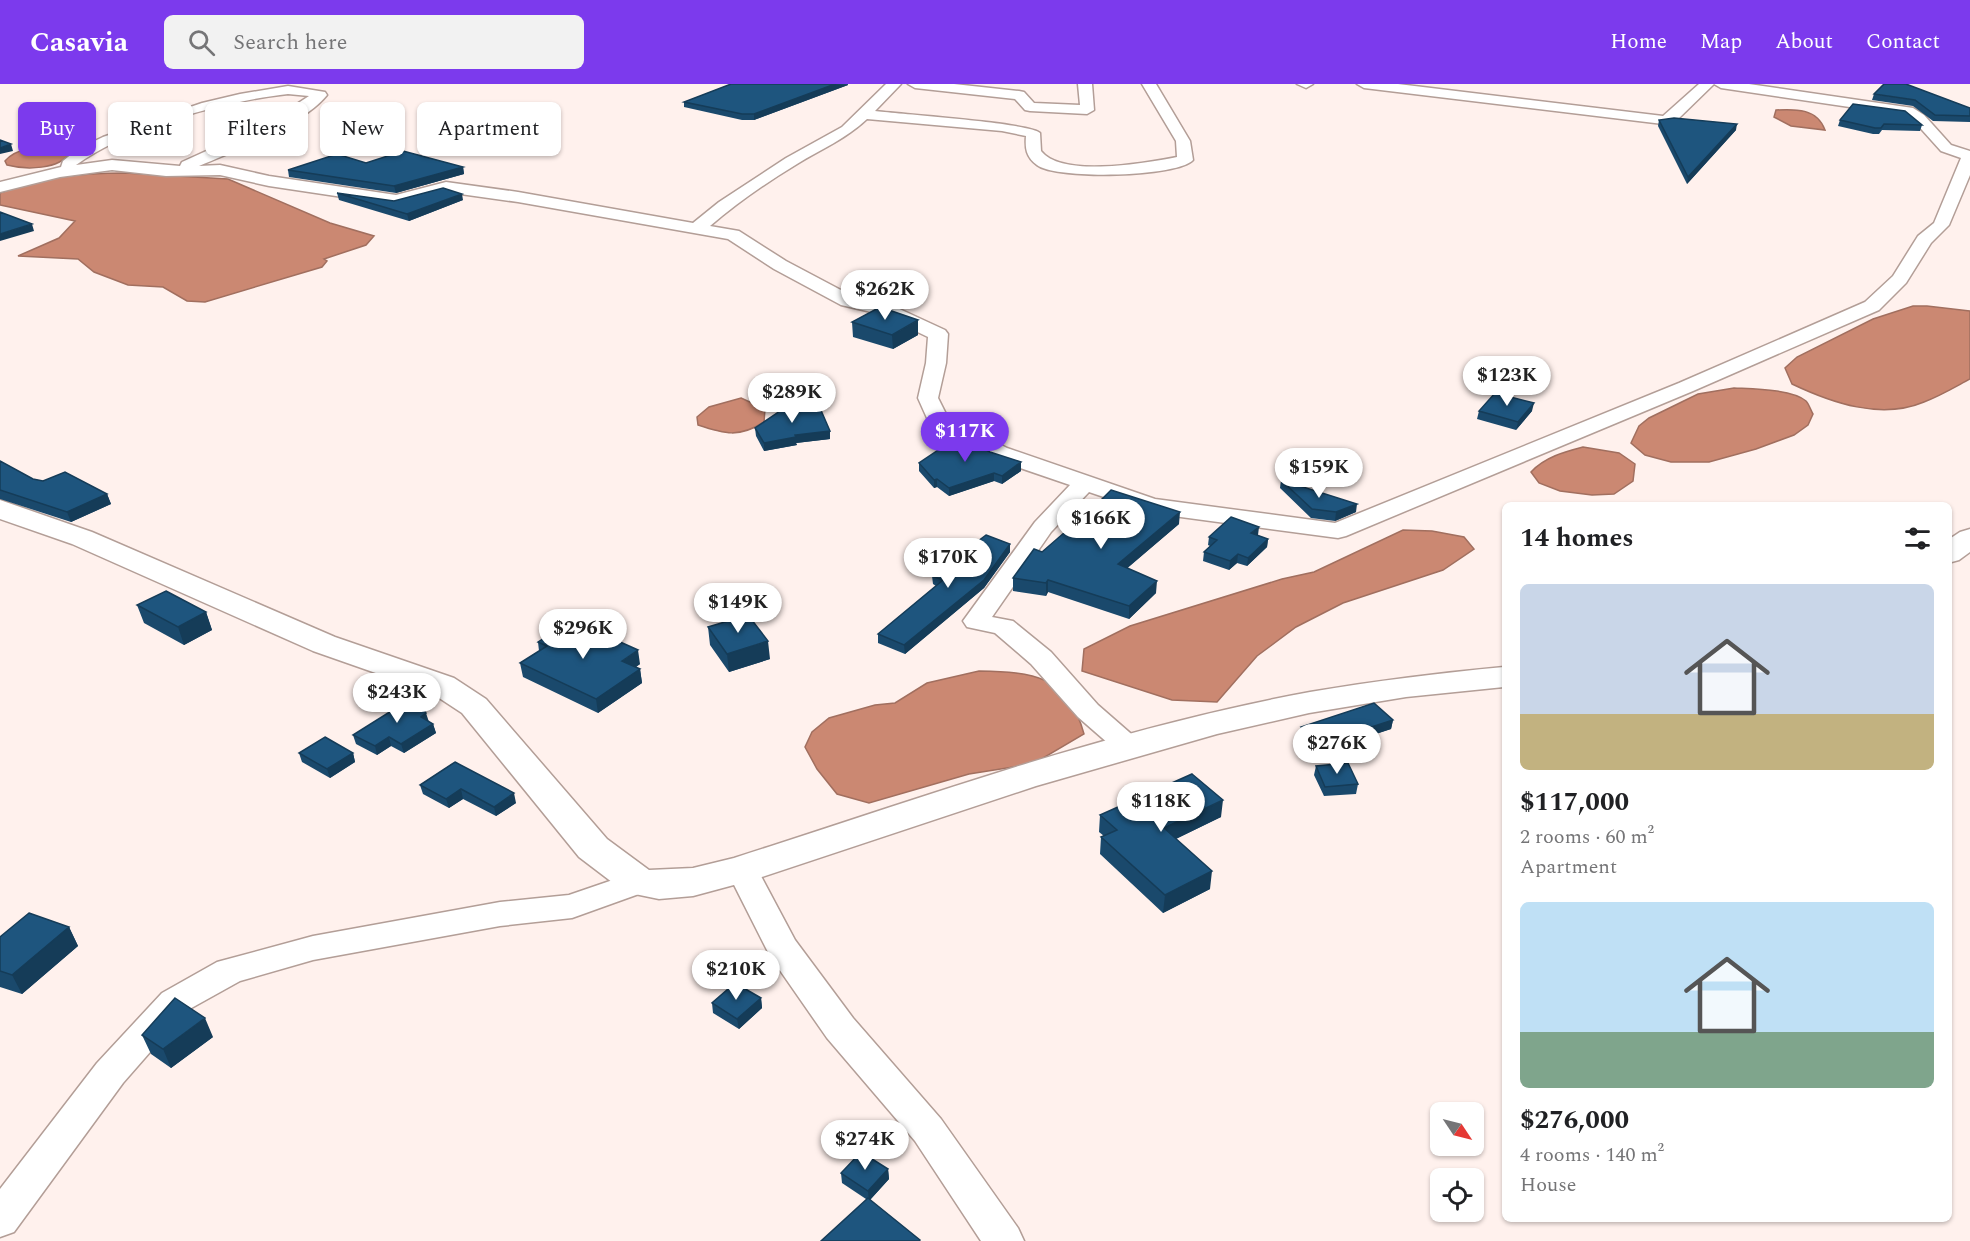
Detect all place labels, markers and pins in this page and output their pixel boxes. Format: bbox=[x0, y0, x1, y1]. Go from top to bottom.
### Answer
pin: $262K bbox=[843, 270, 927, 321]
pin: $123K bbox=[1465, 356, 1549, 407]
pin: $289K bbox=[750, 373, 834, 424]
pin: $117K bbox=[923, 412, 1007, 463]
pin: $159K bbox=[1277, 448, 1361, 499]
pin: $166K bbox=[1059, 499, 1143, 550]
pin: $170K bbox=[906, 538, 990, 589]
pin: $149K bbox=[696, 583, 780, 634]
pin: $296K bbox=[541, 609, 625, 660]
pin: $243K bbox=[355, 673, 439, 724]
pin: $276K bbox=[1295, 724, 1379, 775]
pin: $118K bbox=[1119, 782, 1203, 833]
pin: $210K bbox=[694, 950, 778, 1001]
pin: $274K bbox=[823, 1120, 907, 1171]

